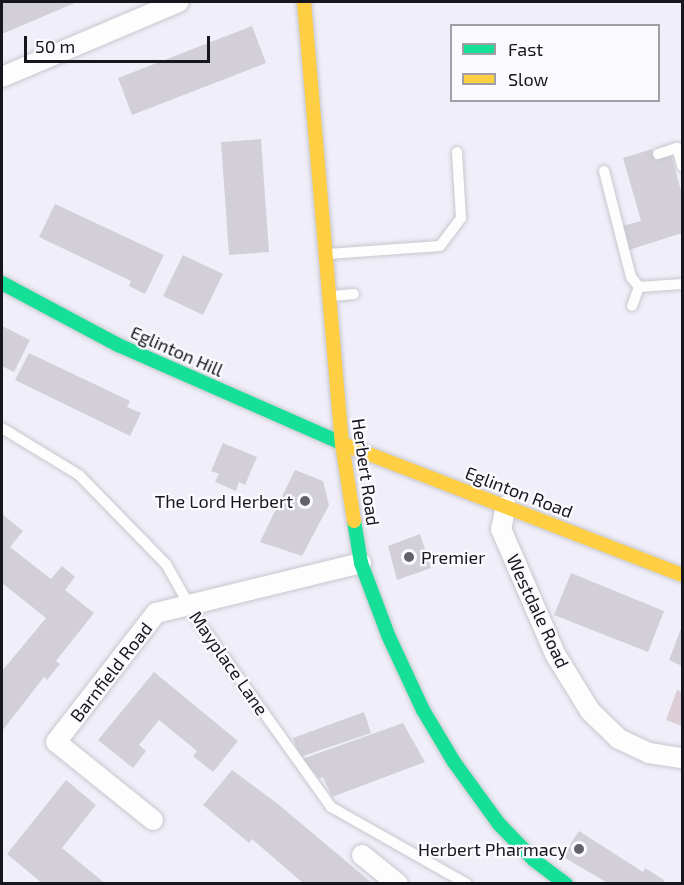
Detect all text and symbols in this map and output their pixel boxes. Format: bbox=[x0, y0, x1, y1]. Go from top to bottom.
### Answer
scale bar bbox=[27, 24, 213, 62]
legend bbox=[450, 24, 660, 102]
text: 50 m bbox=[35, 35, 75, 57]
text: Fast bbox=[508, 38, 543, 60]
text: Slow bbox=[508, 68, 548, 90]
street label: Eglinton Hill bbox=[127, 321, 227, 381]
street label: Herbert Road bbox=[348, 417, 384, 527]
street label: Eglinton Road bbox=[462, 462, 576, 522]
place label: The Lord Herbert bbox=[155, 490, 293, 512]
marker: The Lord Herbert bbox=[298, 494, 312, 508]
place label: Premier bbox=[421, 546, 485, 568]
marker: Premier bbox=[402, 550, 416, 564]
street label: Westdale Road bbox=[502, 551, 574, 671]
street label: Mayplace Lane bbox=[185, 607, 273, 719]
street label: Barnfield Road bbox=[65, 618, 157, 726]
place label: Herbert Pharmacy bbox=[418, 838, 567, 860]
marker: Herbert Pharmacy bbox=[572, 842, 586, 856]

